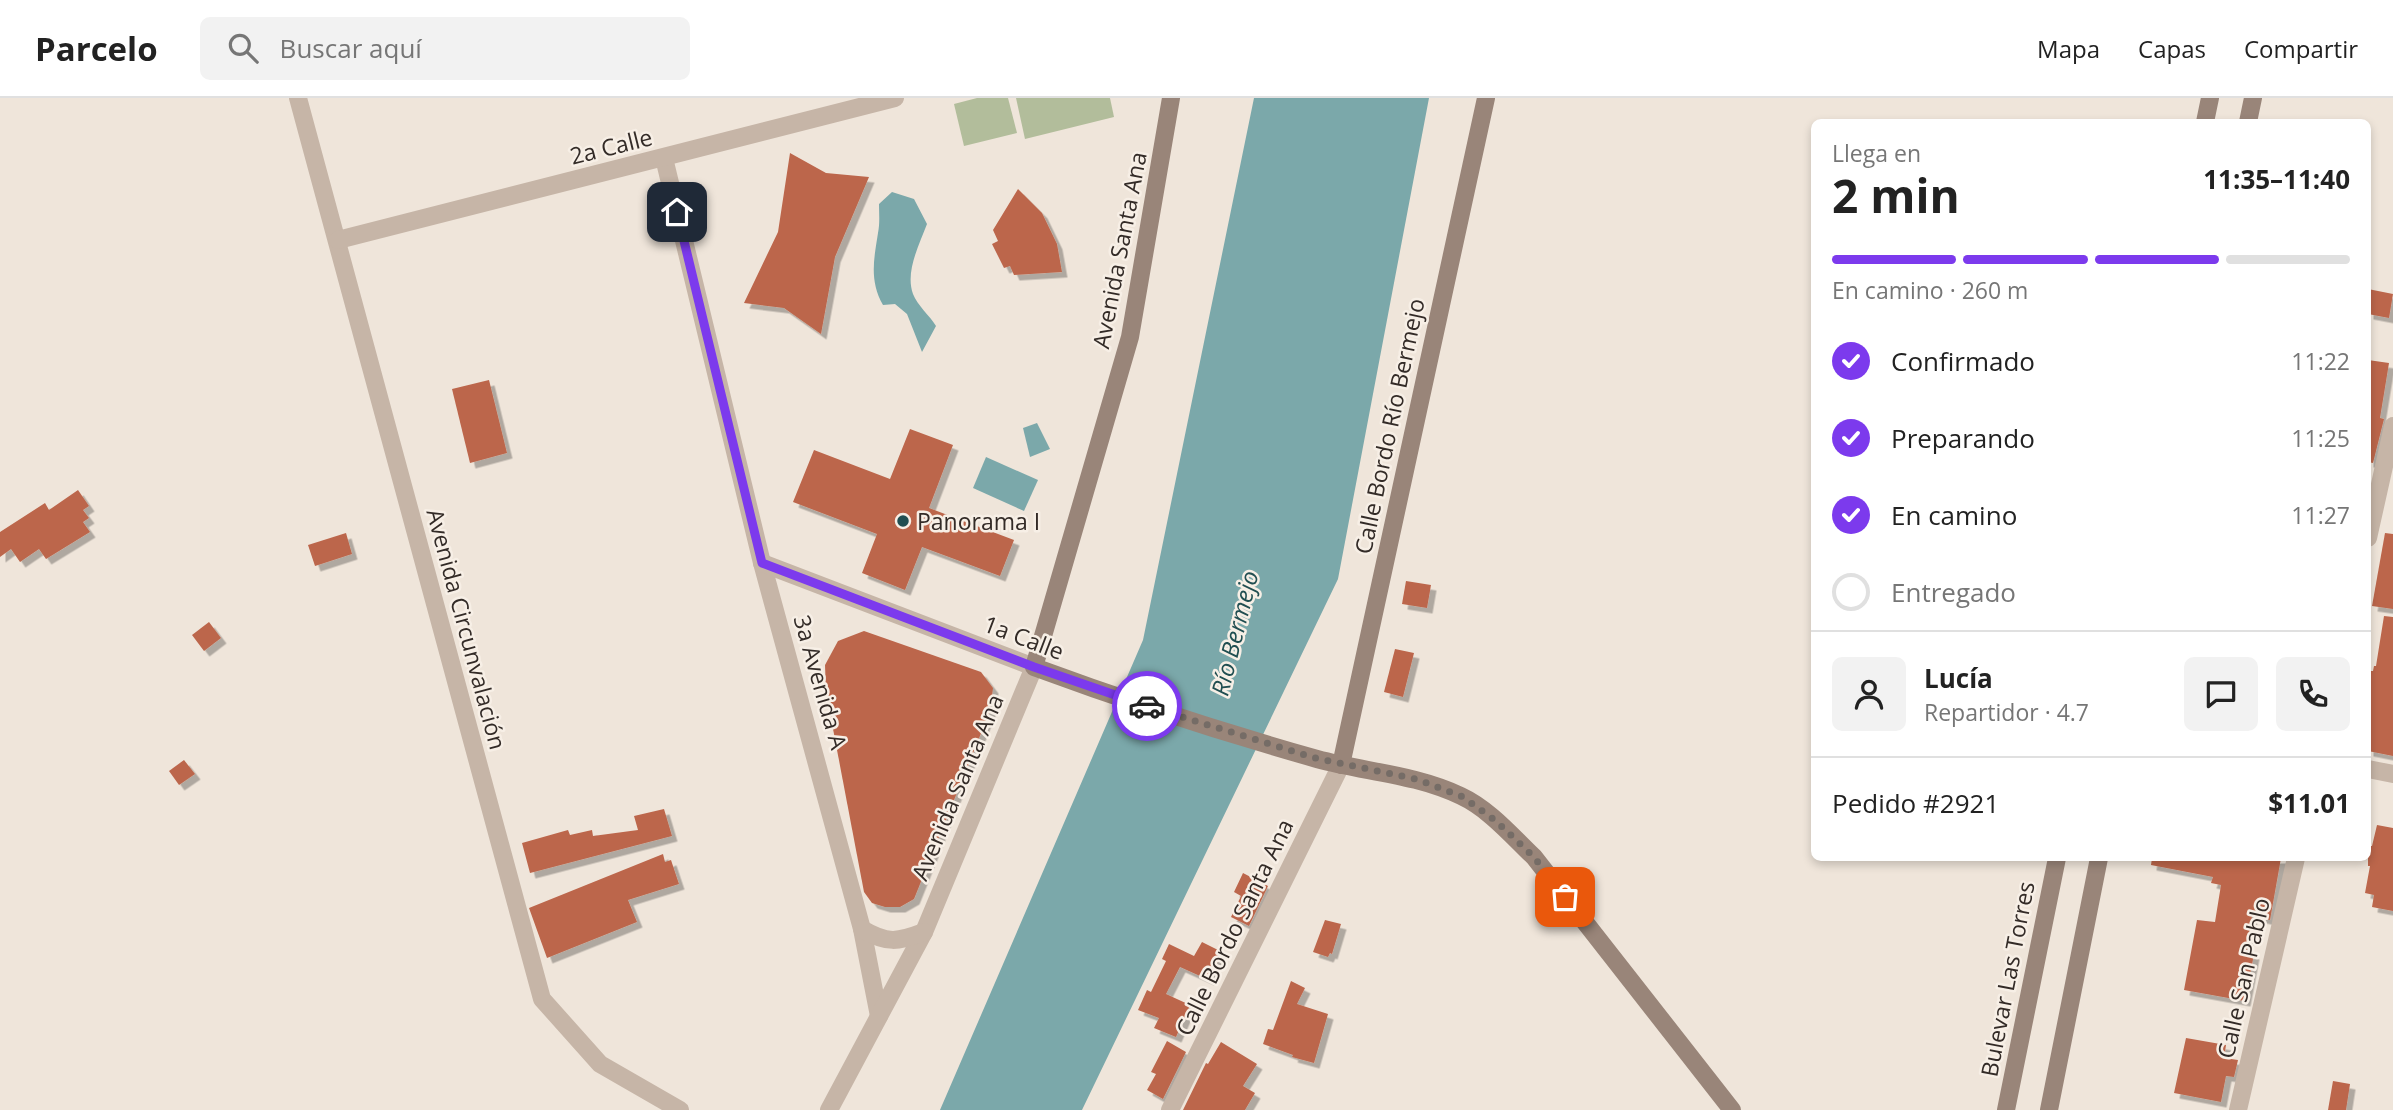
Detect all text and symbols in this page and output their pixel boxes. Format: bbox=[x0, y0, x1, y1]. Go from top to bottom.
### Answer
search box bbox=[200, 17, 690, 80]
text: Parcelo bbox=[35, 26, 158, 71]
icon: search bbox=[224, 29, 262, 67]
text: Buscar aquí bbox=[280, 30, 422, 66]
text: Mapa bbox=[2037, 32, 2100, 65]
text: Capas bbox=[2138, 32, 2206, 65]
text: Compartir bbox=[2244, 32, 2358, 65]
street label: 2a Calle bbox=[567, 120, 655, 172]
text: Llega en bbox=[1832, 137, 1921, 169]
street label: Avenida Santa Ana bbox=[1084, 149, 1154, 351]
text: 11:35–11:40 bbox=[2203, 161, 2350, 197]
text: 2 min bbox=[1832, 164, 1960, 226]
pin bbox=[647, 182, 707, 242]
icon: home bbox=[658, 193, 696, 231]
text: En camino · 260 m bbox=[1832, 274, 2028, 306]
street label: Calle Bordo Río Bermejo bbox=[1346, 295, 1432, 557]
icon: check bbox=[1832, 342, 1870, 380]
text: Confirmado bbox=[1891, 343, 2035, 379]
text: 11:22 bbox=[2291, 345, 2350, 377]
icon: check bbox=[1832, 419, 1870, 457]
text: Preparando bbox=[1891, 420, 2035, 456]
text: 11:25 bbox=[2291, 422, 2350, 454]
icon: check bbox=[1832, 496, 1870, 534]
text: En camino bbox=[1891, 497, 2017, 533]
text: 11:27 bbox=[2291, 499, 2350, 531]
street label: Avenida Circunvalación bbox=[419, 505, 515, 753]
place label: Panorama I bbox=[917, 505, 1040, 537]
marker: Panorama I bbox=[895, 513, 911, 529]
water label: Río Bermejo bbox=[1203, 567, 1265, 699]
text: Entregado bbox=[1891, 574, 2016, 610]
street label: 1a Calle bbox=[979, 607, 1069, 667]
street label: 3a Avenida A bbox=[787, 611, 856, 753]
button: person bbox=[1832, 657, 1906, 731]
button: chat bbox=[2184, 657, 2258, 731]
button: phone bbox=[2276, 657, 2350, 731]
text: Lucía bbox=[1924, 660, 1993, 696]
courier bbox=[1112, 671, 1182, 741]
icon: car bbox=[1128, 687, 1166, 725]
street label: Avenida Santa Ana bbox=[903, 689, 1011, 885]
text: Repartidor · 4.7 bbox=[1924, 696, 2089, 728]
text: Pedido #2921 bbox=[1832, 785, 1999, 821]
text: $11.01 bbox=[2268, 785, 2350, 821]
street label: Calle Bordo Santa Ana bbox=[1168, 813, 1300, 1041]
pin bbox=[1535, 867, 1595, 927]
icon: bag bbox=[1546, 878, 1584, 916]
street label: Bulevar Las Torres bbox=[1972, 879, 2042, 1079]
street label: Calle San Pablo bbox=[2209, 895, 2277, 1061]

